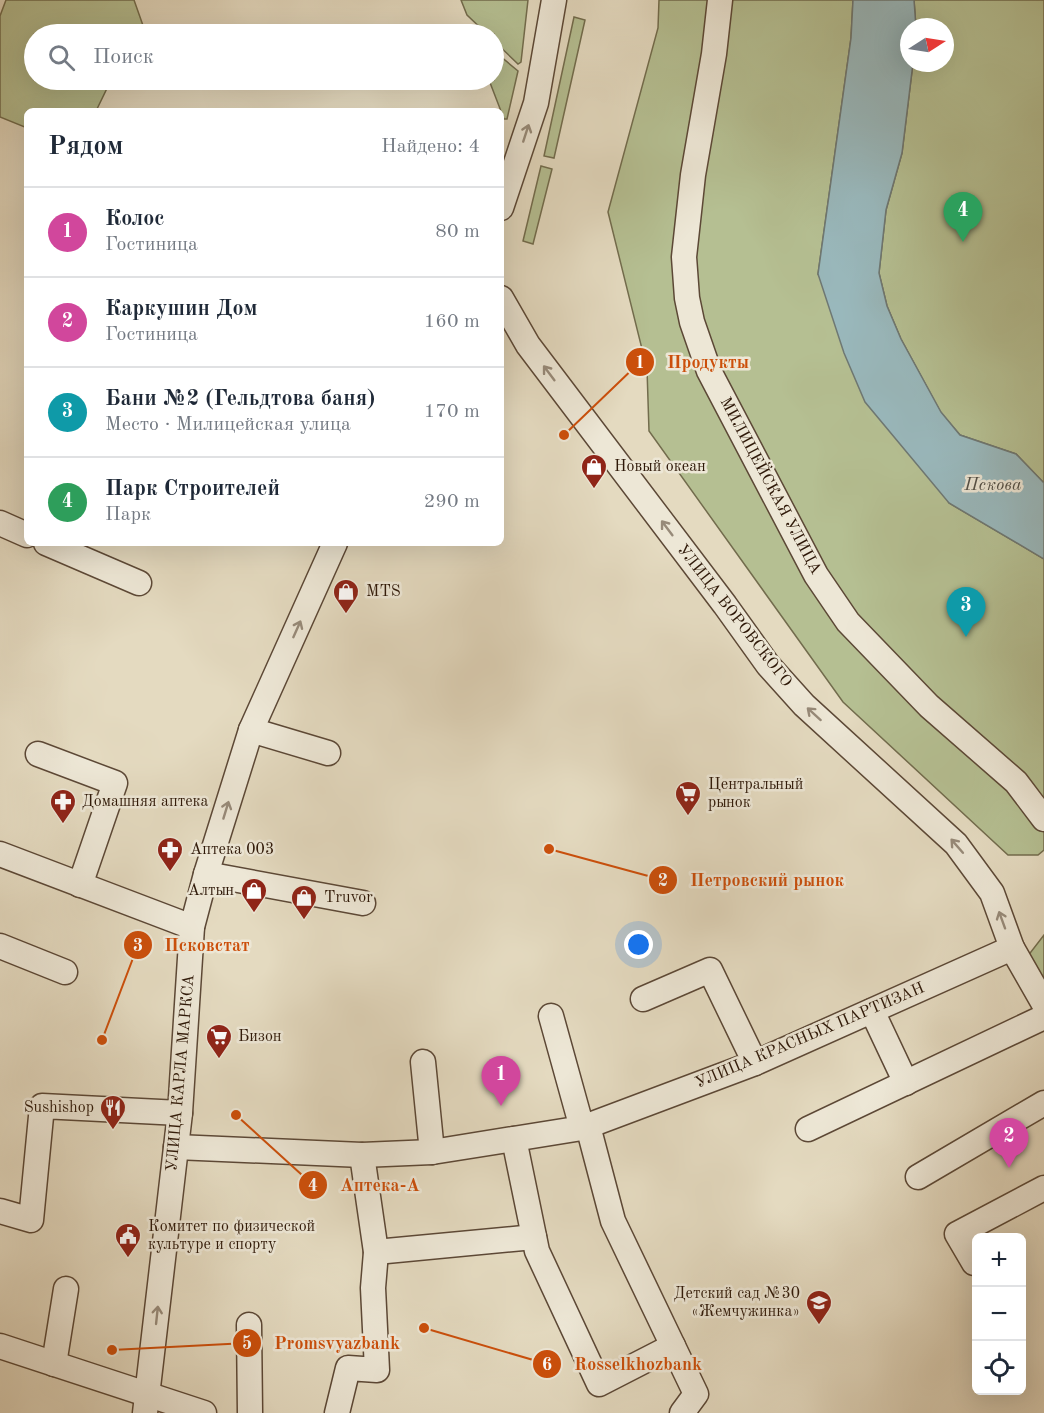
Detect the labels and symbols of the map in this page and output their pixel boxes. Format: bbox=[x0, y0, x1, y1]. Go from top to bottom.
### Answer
north arrow bbox=[900, 18, 954, 72]
one-way arrow bbox=[522, 124, 533, 143]
pin: 4 bbox=[944, 192, 982, 242]
callout: Продукты bbox=[625, 344, 761, 380]
text: 1 bbox=[635, 354, 645, 372]
text: Продукты bbox=[667, 354, 749, 372]
one-way arrow bbox=[543, 365, 556, 381]
street label: МИЛИЦЕЙСКАЯ УЛИЦА bbox=[716, 393, 827, 577]
shop icon: Новый океан bbox=[579, 452, 609, 490]
place label: Новый океан bbox=[614, 459, 706, 475]
water label: Пскова bbox=[963, 476, 1022, 494]
one-way arrow bbox=[660, 521, 673, 537]
street label: УЛИЦА ВОРОВСКОГО bbox=[674, 542, 794, 690]
shop icon: MTS bbox=[331, 577, 361, 615]
place label: MTS bbox=[366, 584, 401, 600]
pin: 3 bbox=[946, 588, 986, 637]
one-way arrow bbox=[292, 620, 303, 638]
one-way arrow bbox=[806, 707, 821, 721]
place label: Центральный рынок bbox=[708, 777, 803, 811]
supermarket icon: Центральный рынок bbox=[673, 779, 703, 817]
pharmacy icon: Домашняя аптека bbox=[48, 787, 78, 825]
place label: Домашняя аптека bbox=[82, 794, 209, 810]
one-way arrow bbox=[221, 801, 232, 820]
pharmacy icon: Аптека 003 bbox=[155, 835, 185, 873]
one-way arrow bbox=[950, 838, 963, 854]
place label: Аптека 003 bbox=[190, 842, 274, 858]
callout: Петровский рынок bbox=[648, 862, 856, 898]
text: 2 bbox=[658, 872, 668, 890]
text: Петровский рынок bbox=[690, 872, 845, 890]
shop icon: Алтын bbox=[239, 876, 269, 914]
place label: Алтын bbox=[188, 883, 234, 899]
shop icon: Truvor bbox=[289, 883, 319, 921]
place label: Truvor bbox=[324, 890, 373, 906]
one-way arrow bbox=[996, 911, 1007, 930]
callout: Псковстат bbox=[123, 927, 262, 963]
your location bbox=[624, 930, 653, 959]
text: 3 bbox=[133, 937, 143, 955]
text: Псковстат bbox=[164, 937, 250, 955]
street label: УЛИЦА КАРЛА МАРКСА bbox=[164, 974, 198, 1172]
street label: УЛИЦА КРАСНЫХ ПАРТИЗАН bbox=[693, 980, 927, 1092]
supermarket icon: Бизон bbox=[204, 1022, 234, 1060]
place label: Бизон bbox=[238, 1029, 282, 1045]
pin: 1 bbox=[482, 1056, 520, 1106]
restaurant icon: Sushishop bbox=[98, 1093, 128, 1131]
place label: Sushishop bbox=[24, 1100, 94, 1116]
pin: 2 bbox=[990, 1118, 1028, 1168]
callout: Аптека-А bbox=[298, 1167, 432, 1203]
text: 4 bbox=[308, 1177, 318, 1195]
text: Аптека-А bbox=[340, 1177, 420, 1195]
place label: Комитет по физической культуре и спорту bbox=[148, 1219, 315, 1253]
public building icon: Комитет по физической культуре и спорту bbox=[113, 1221, 143, 1259]
place label: Детский сад №30 «Жемчужинка» bbox=[674, 1286, 800, 1320]
school or university icon: Детский сад №30 «Жемчужинка» bbox=[804, 1288, 834, 1326]
one-way arrow bbox=[152, 1305, 163, 1325]
callout: Promsvyazbank bbox=[232, 1325, 412, 1361]
text: 5 bbox=[242, 1335, 252, 1353]
text: Promsvyazbank bbox=[274, 1335, 400, 1353]
callout: Rosselkhozbank bbox=[532, 1346, 714, 1382]
text: 6 bbox=[542, 1356, 552, 1374]
text: Rosselkhozbank bbox=[574, 1356, 702, 1374]

